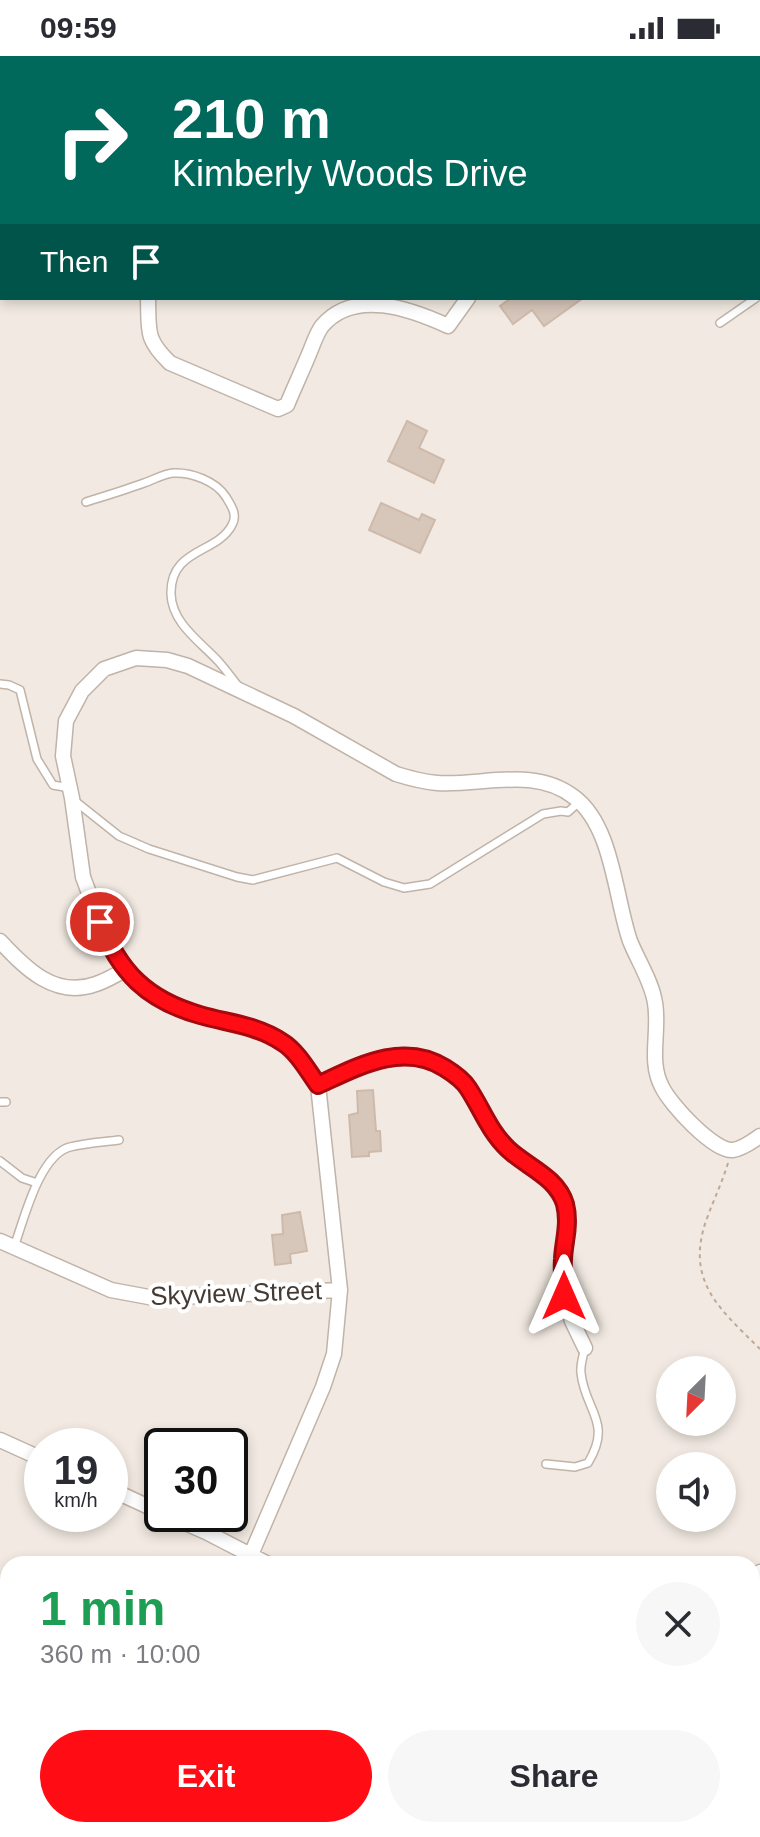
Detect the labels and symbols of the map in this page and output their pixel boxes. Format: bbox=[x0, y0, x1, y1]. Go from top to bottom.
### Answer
pin bbox=[66, 888, 134, 956]
position arrow bbox=[522, 1254, 606, 1338]
street label: Skyview Street bbox=[150, 1275, 323, 1311]
north arrow bbox=[656, 1356, 736, 1436]
speed limit sign: 30 bbox=[144, 1428, 248, 1532]

